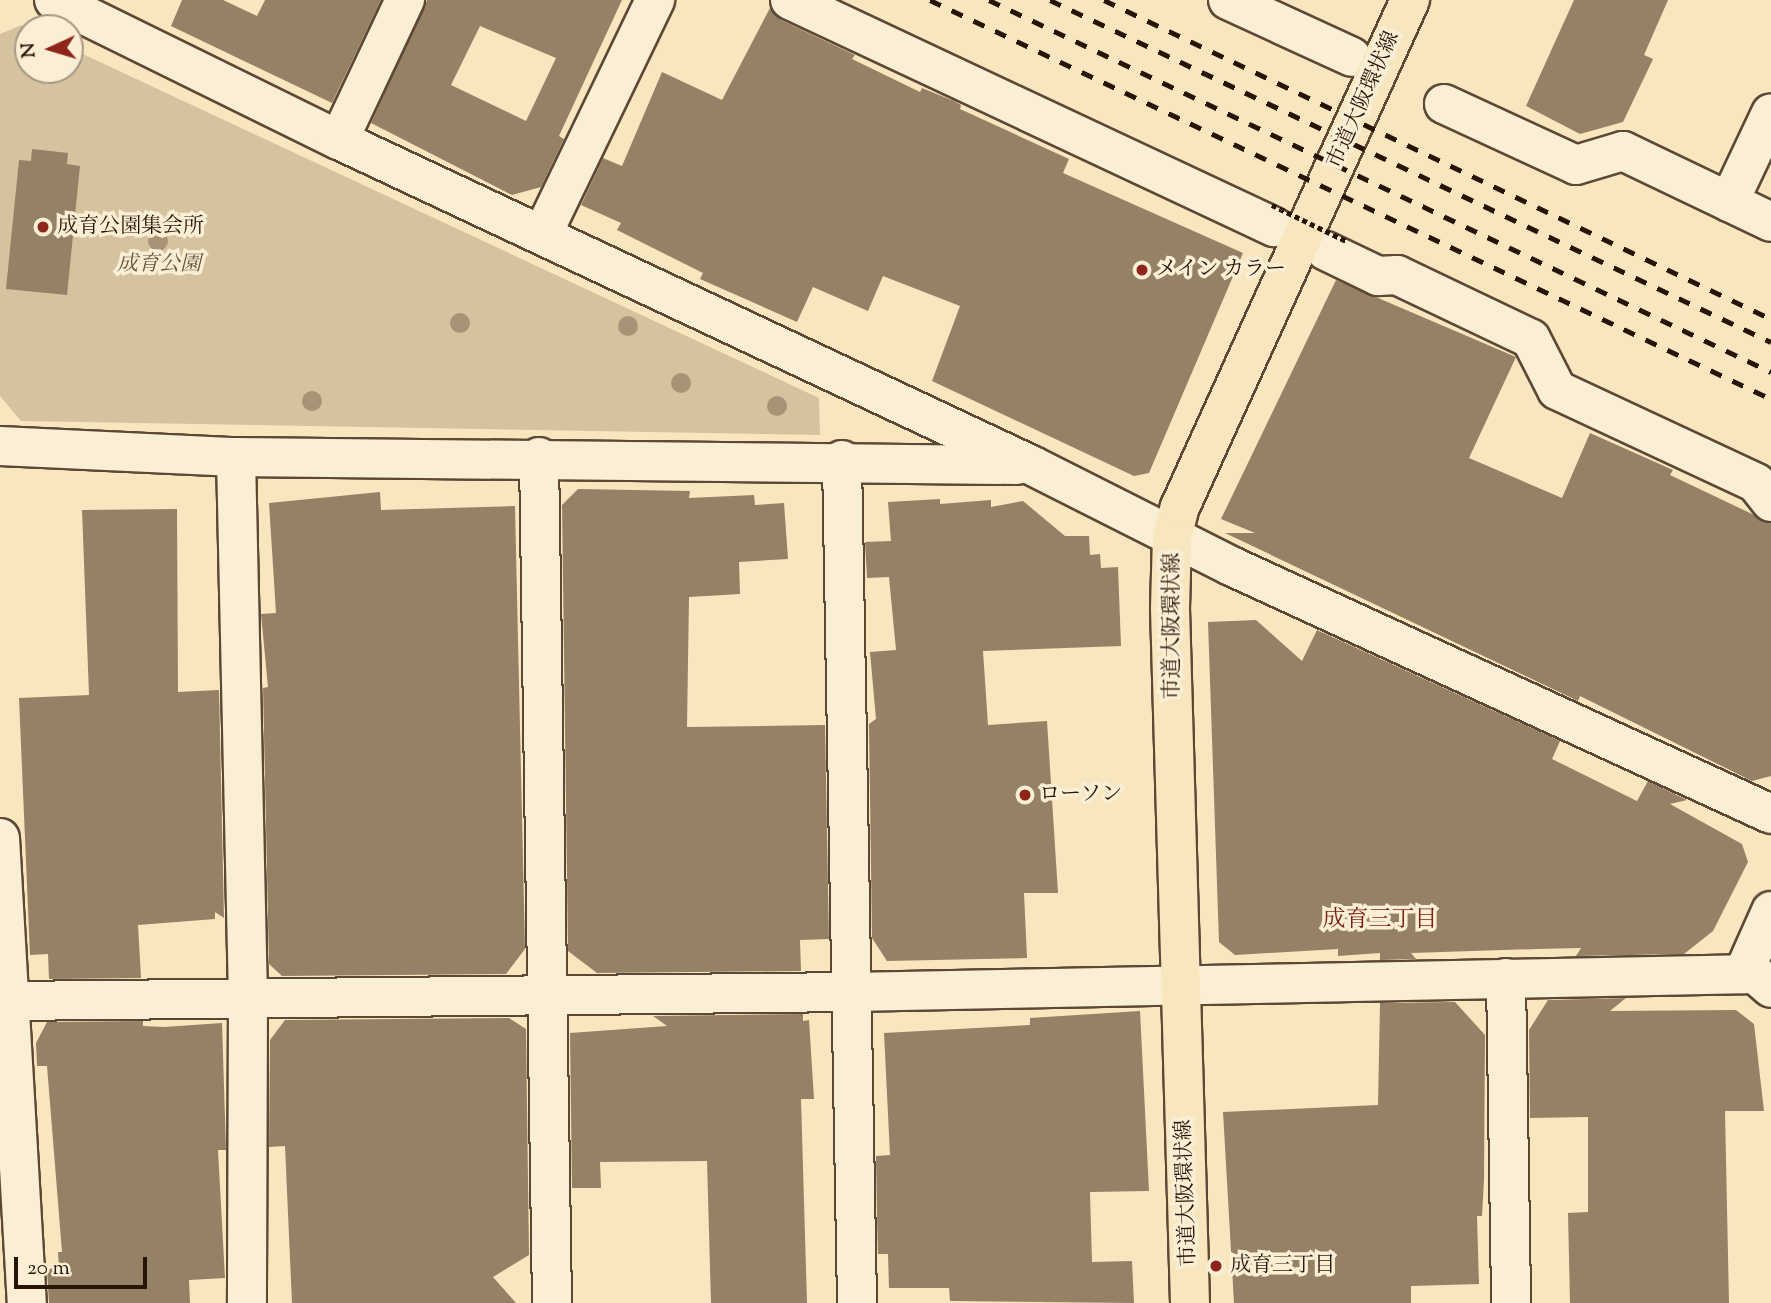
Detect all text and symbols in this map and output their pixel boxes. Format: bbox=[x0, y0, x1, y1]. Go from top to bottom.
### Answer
north arrow bbox=[14, 14, 84, 84]
street label: 市道大阪環状線 bbox=[1323, 28, 1405, 172]
text: N bbox=[16, 42, 44, 59]
place label: 成育公園集会所 bbox=[57, 214, 204, 240]
marker: 成育公園集会所 bbox=[35, 219, 51, 235]
park label: 成育公園 bbox=[117, 252, 201, 278]
place label: メイン カラー bbox=[1156, 257, 1286, 283]
marker: メイン カラー bbox=[1134, 262, 1150, 278]
street label: 市道大阪環状線 bbox=[1160, 553, 1186, 699]
place label: ローソン bbox=[1039, 782, 1123, 808]
marker: ローソン bbox=[1017, 787, 1033, 803]
district label: 成育三丁目 bbox=[1323, 907, 1437, 935]
street label: 市道大阪環状線 bbox=[1172, 1119, 1202, 1267]
scale bar bbox=[18, 1244, 150, 1288]
place label: 成育三丁目 bbox=[1230, 1253, 1335, 1279]
text: 20 m bbox=[27, 1254, 70, 1284]
marker: 成育三丁目 bbox=[1208, 1258, 1224, 1274]

